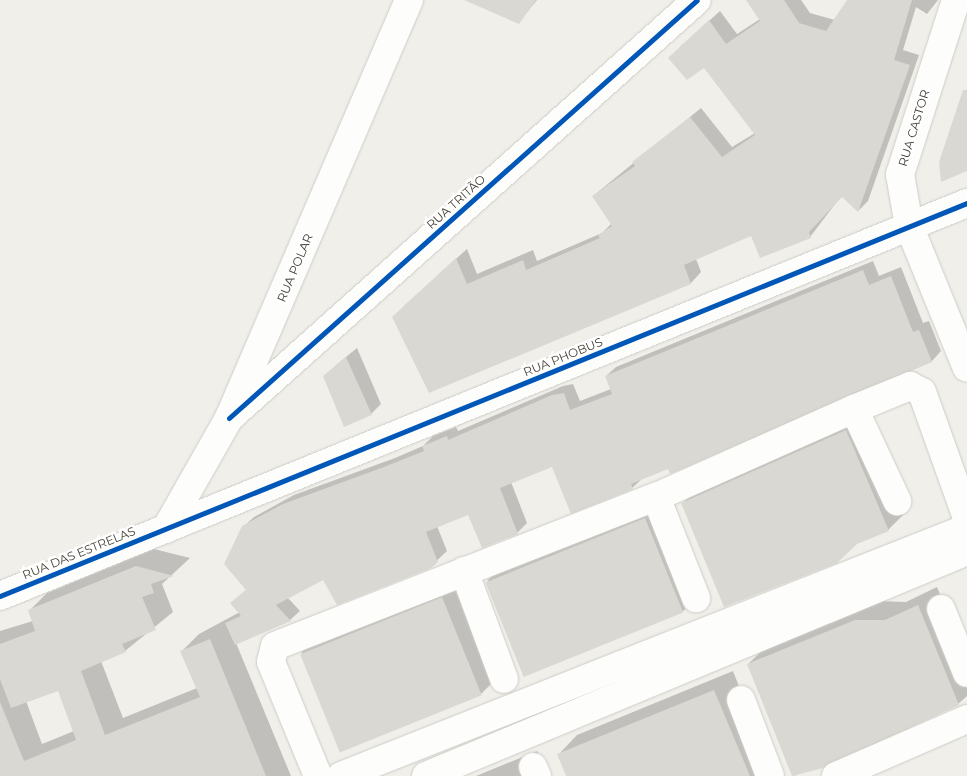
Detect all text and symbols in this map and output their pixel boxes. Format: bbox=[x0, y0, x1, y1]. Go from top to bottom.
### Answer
street label: RUA CASTOR bbox=[896, 88, 932, 168]
street label: RUA TRITÃO bbox=[424, 172, 488, 232]
street label: RUA POLAR bbox=[274, 232, 316, 304]
street label: RUA PHOBUS bbox=[521, 335, 605, 379]
street label: RUA DAS ESTRELAS bbox=[20, 524, 138, 582]

